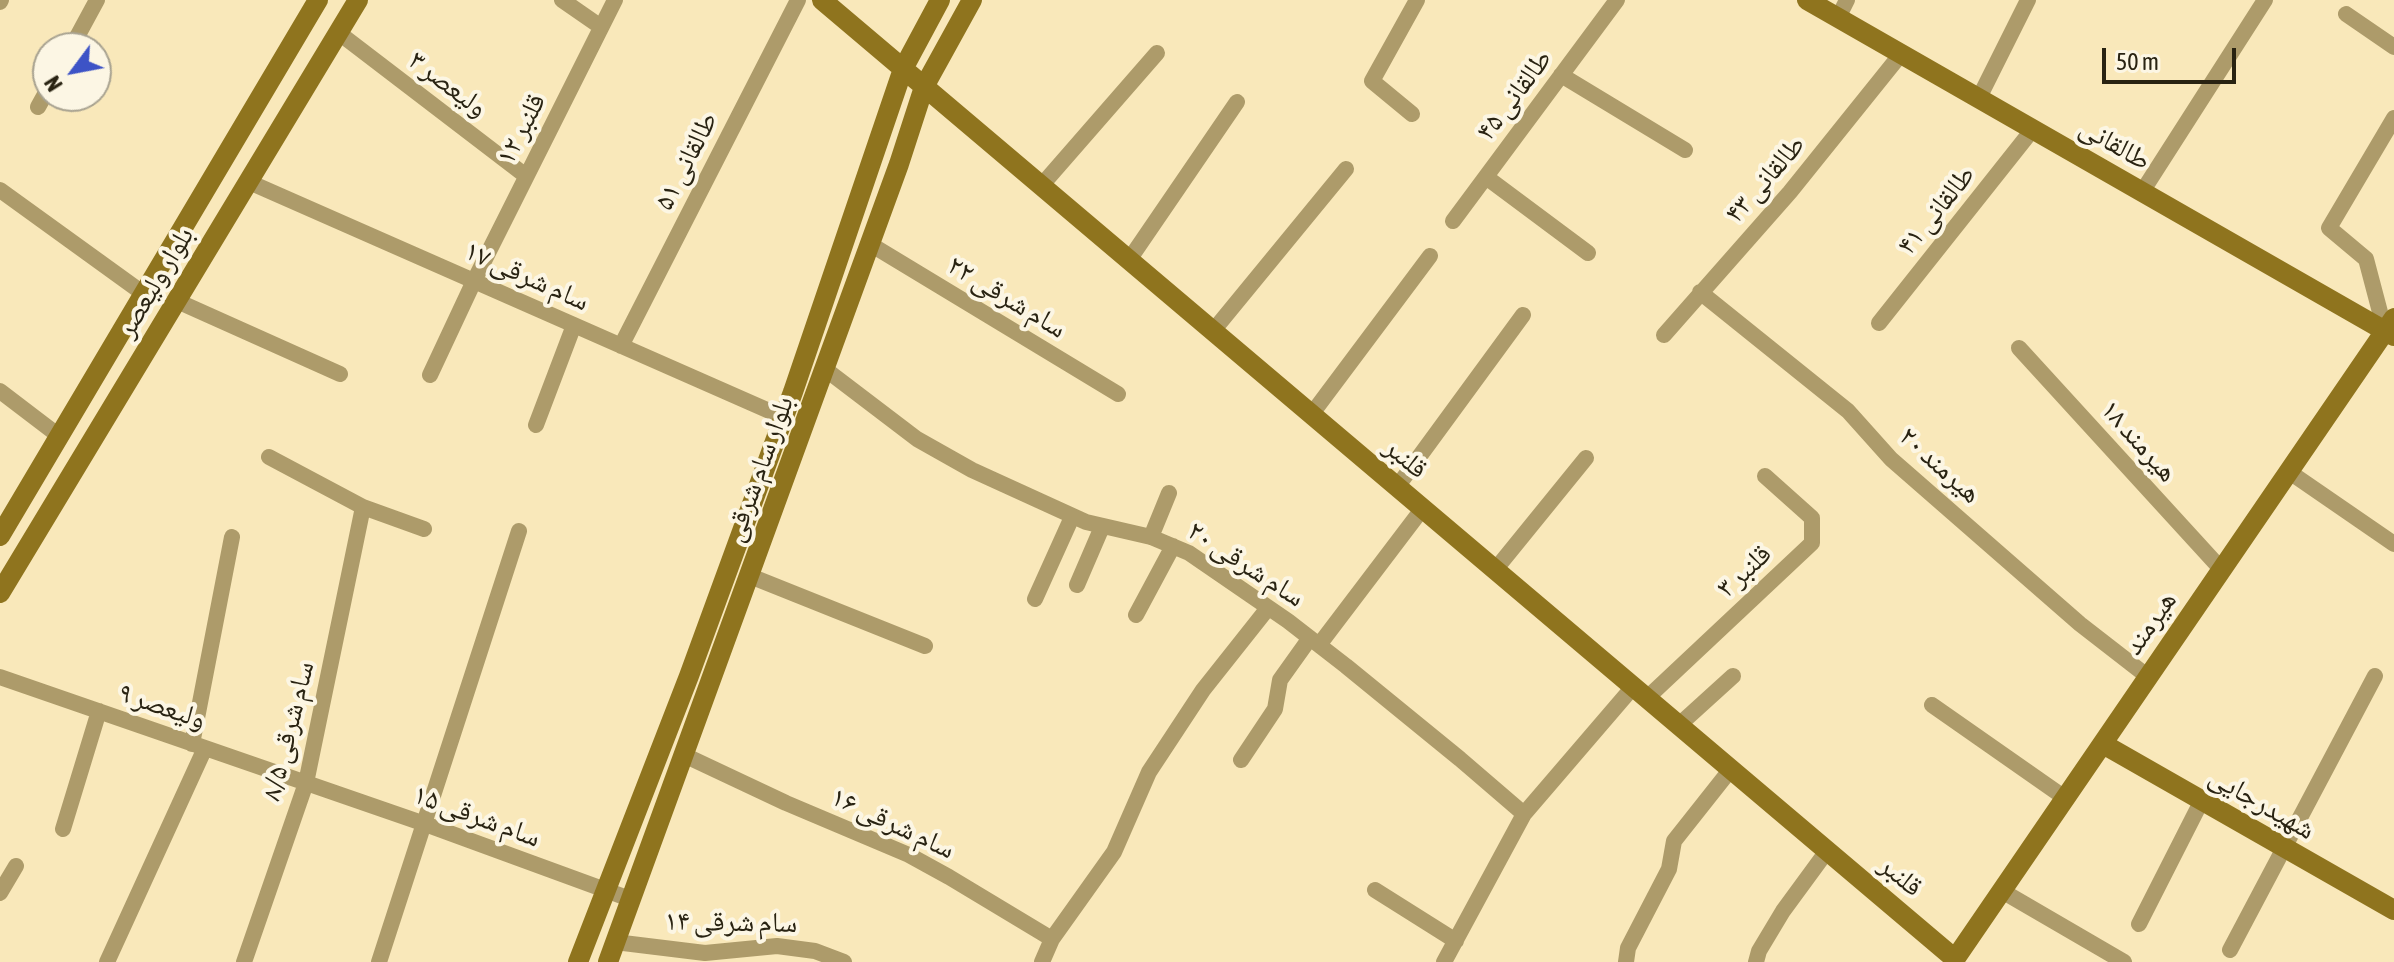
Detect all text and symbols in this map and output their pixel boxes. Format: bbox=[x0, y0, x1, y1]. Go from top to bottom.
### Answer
north arrow bbox=[32, 32, 112, 112]
scale bar bbox=[2106, 32, 2240, 82]
street label: ولیعصر ۳ bbox=[402, 43, 494, 125]
street label: طالقانی ۴۵ bbox=[1469, 43, 1559, 147]
text: 50 m bbox=[2116, 48, 2159, 75]
text: N bbox=[39, 71, 68, 96]
street label: قلنبر ۱۲ bbox=[489, 88, 553, 170]
street label: طالقانی ۵۱ bbox=[647, 106, 725, 216]
street label: طالقانی bbox=[2074, 110, 2156, 178]
street label: طالقانی ۴۳ bbox=[1718, 128, 1812, 230]
street label: طالقانی ۴۱ bbox=[1890, 158, 1982, 262]
street label: بلوار ولیعصر bbox=[109, 221, 201, 343]
street label: سام شرقی ۱۷ bbox=[460, 234, 594, 318]
street label: سام شرقی ۲۲ bbox=[941, 248, 1073, 346]
street label: بلوار سام شرقی bbox=[717, 391, 801, 547]
street label: هیرمند ۱۸ bbox=[2093, 393, 2185, 489]
street label: هیرمند ۲۰ bbox=[1892, 419, 1988, 511]
street label: قلنبر bbox=[1377, 430, 1435, 486]
street label: سام شرقی ۲۰ bbox=[1181, 514, 1311, 614]
street label: قلنبر ۳ bbox=[1710, 537, 1778, 605]
street label: هیرمند bbox=[2116, 585, 2184, 661]
street label: سام شرقی ۸/۵ bbox=[254, 658, 322, 804]
street label: ولیعصر ۹ bbox=[114, 675, 210, 737]
street label: شهیدرجایی bbox=[2203, 759, 2321, 847]
street label: سام شرقی ۱۵ bbox=[409, 778, 545, 854]
street label: سام شرقی ۱۶ bbox=[826, 780, 960, 866]
street label: قلنبر bbox=[1872, 848, 1930, 904]
street label: سام شرقی ۱۴ bbox=[664, 904, 798, 940]

